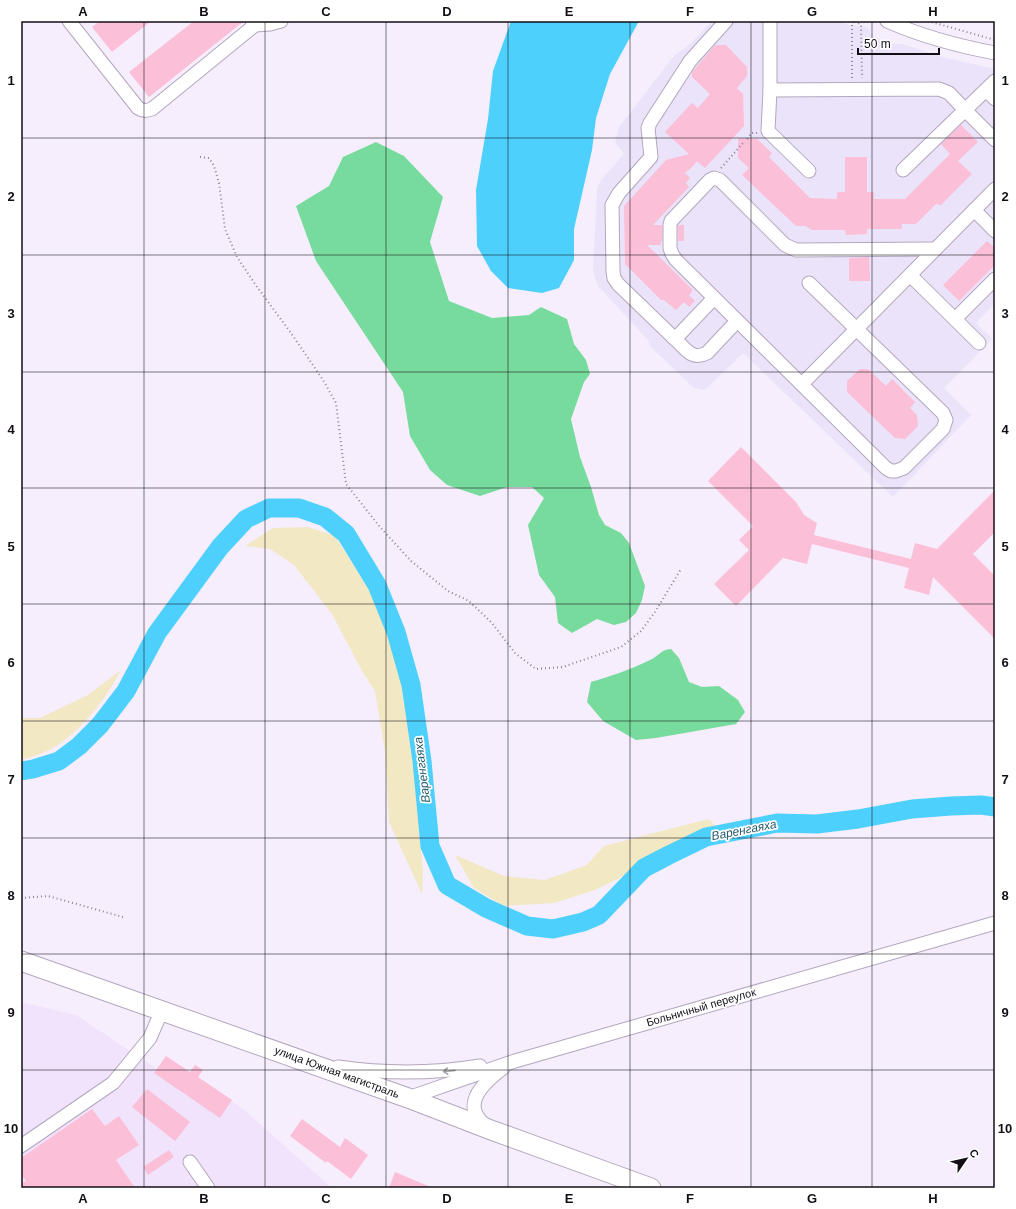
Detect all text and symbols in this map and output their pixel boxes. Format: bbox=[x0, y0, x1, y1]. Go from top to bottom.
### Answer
text: A bbox=[78, 4, 88, 19]
text: B bbox=[199, 4, 209, 19]
text: C bbox=[321, 4, 331, 19]
text: D bbox=[442, 4, 452, 19]
text: E bbox=[565, 4, 574, 19]
text: F bbox=[686, 4, 694, 19]
text: G bbox=[807, 4, 817, 19]
text: H bbox=[928, 4, 938, 19]
scale bar bbox=[858, 30, 939, 56]
text: 50 m bbox=[864, 37, 891, 51]
text: 1 bbox=[7, 73, 15, 88]
text: 1 bbox=[1001, 73, 1009, 88]
text: 2 bbox=[7, 189, 15, 204]
text: 2 bbox=[1001, 189, 1009, 204]
text: 3 bbox=[7, 306, 15, 321]
text: 3 bbox=[1001, 306, 1009, 321]
text: 4 bbox=[7, 422, 15, 437]
text: 4 bbox=[1001, 422, 1009, 437]
text: 5 bbox=[7, 539, 15, 554]
text: 5 bbox=[1001, 539, 1009, 554]
text: 6 bbox=[7, 655, 15, 670]
text: 6 bbox=[1001, 655, 1009, 670]
water label: Варенгаяха bbox=[411, 736, 433, 804]
text: 7 bbox=[7, 772, 15, 787]
text: 7 bbox=[1001, 772, 1009, 787]
water label: Варенгаяха bbox=[710, 817, 778, 843]
text: 8 bbox=[7, 888, 15, 903]
text: 8 bbox=[1001, 888, 1009, 903]
street label: Больничный переулок bbox=[645, 986, 757, 1028]
text: 9 bbox=[7, 1005, 15, 1020]
text: 9 bbox=[1001, 1005, 1009, 1020]
street label: улица Южная магистраль bbox=[273, 1044, 401, 1100]
one-way arrow bbox=[443, 1067, 456, 1074]
text: 10 bbox=[4, 1121, 18, 1136]
text: 10 bbox=[998, 1121, 1012, 1136]
north arrow bbox=[946, 1139, 986, 1179]
text: С bbox=[967, 1147, 982, 1160]
text: A bbox=[78, 1191, 88, 1206]
text: B bbox=[199, 1191, 209, 1206]
text: C bbox=[321, 1191, 331, 1206]
text: D bbox=[442, 1191, 452, 1206]
text: E bbox=[565, 1191, 574, 1206]
text: F bbox=[686, 1191, 694, 1206]
text: G bbox=[807, 1191, 817, 1206]
text: H bbox=[928, 1191, 938, 1206]

